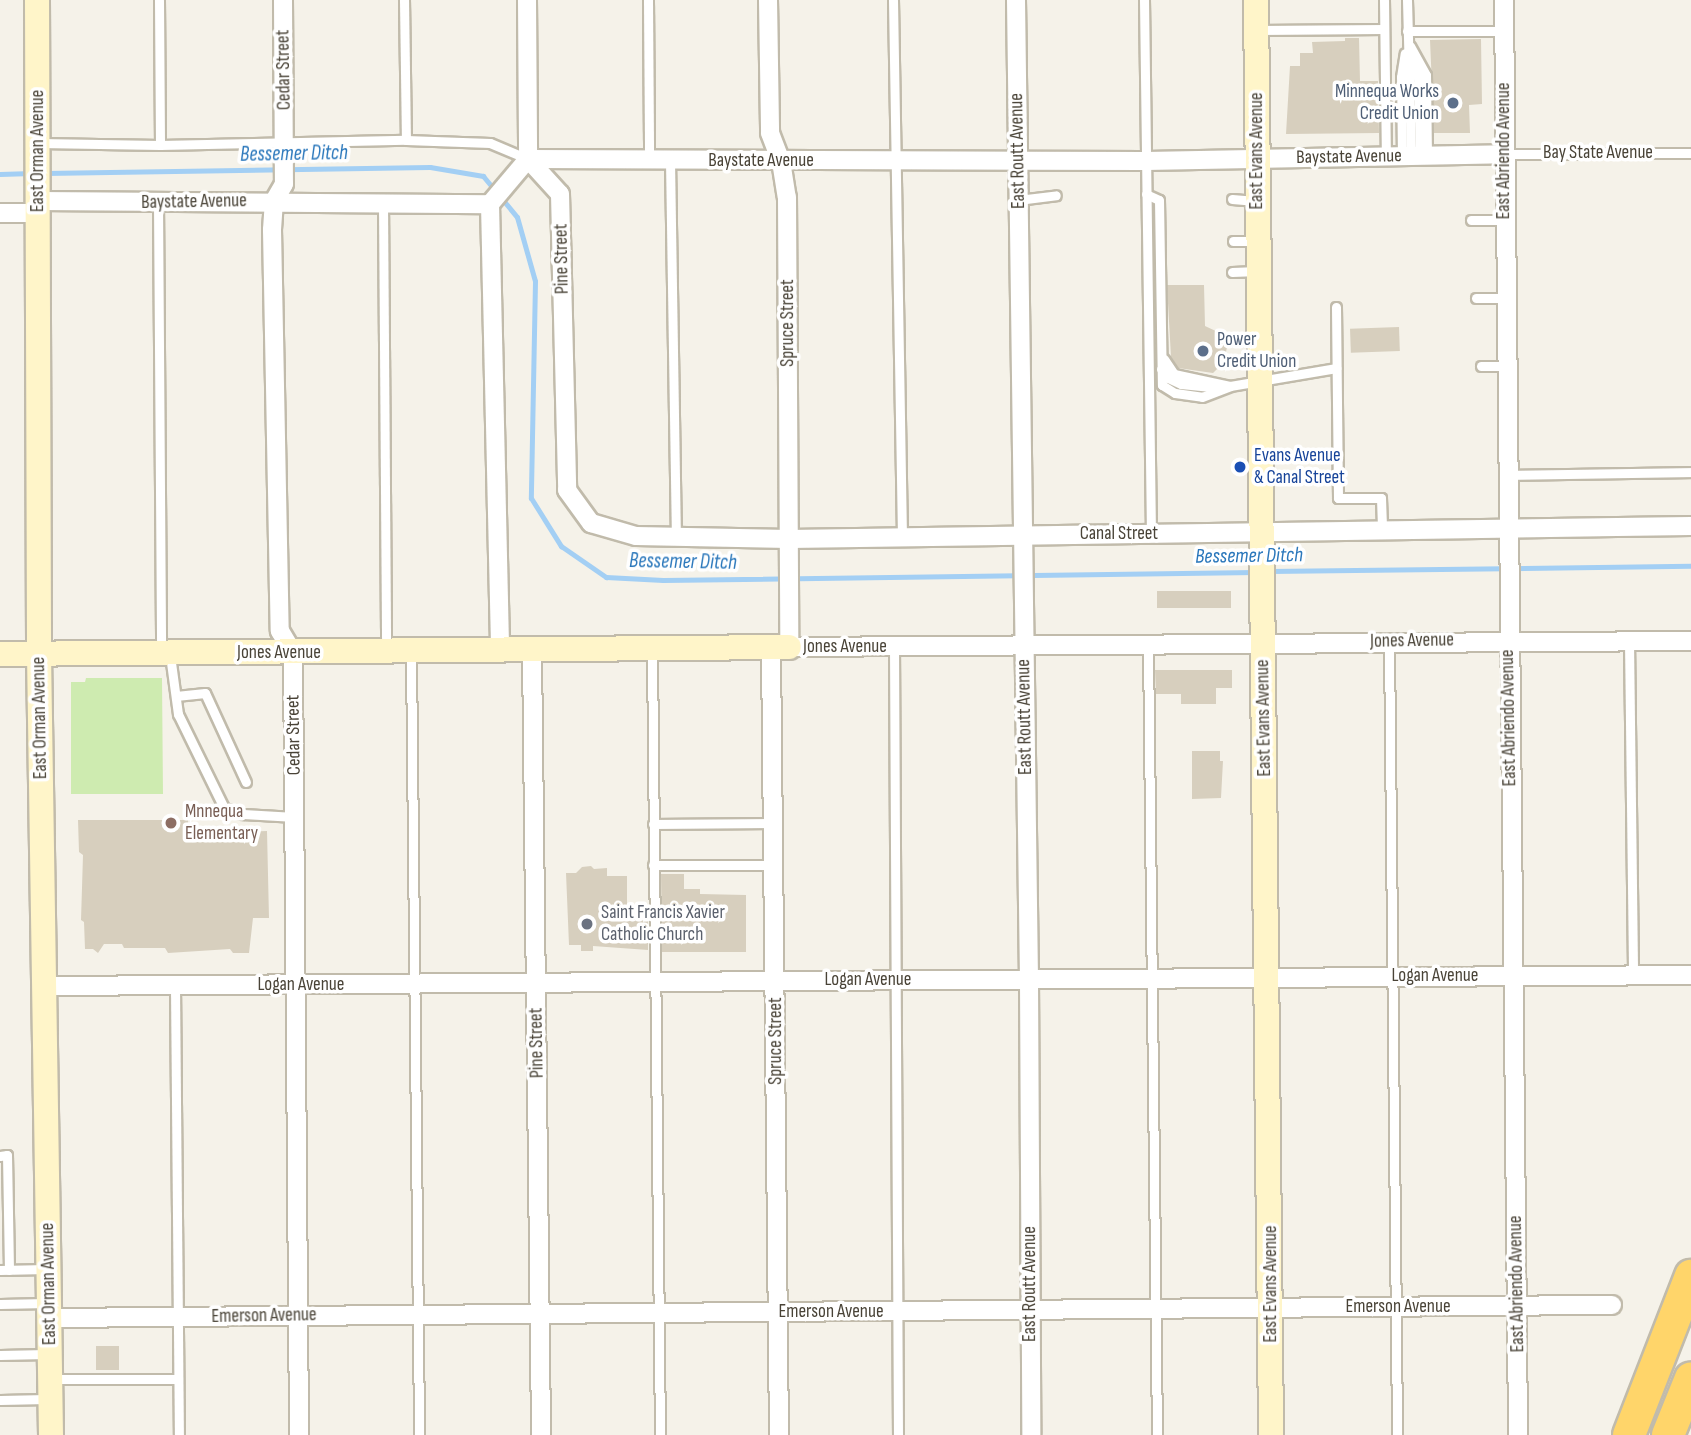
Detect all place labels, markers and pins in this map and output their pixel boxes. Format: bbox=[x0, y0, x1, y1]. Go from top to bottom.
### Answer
place label: Minnequa Works Credit Union bbox=[1335, 81, 1439, 125]
marker: Minnequa Works Credit Union bbox=[1445, 95, 1461, 111]
place label: Power Credit Union bbox=[1217, 329, 1296, 373]
marker: Power Credit Union bbox=[1195, 343, 1211, 359]
place label: Evans Avenue & Canal Street bbox=[1254, 445, 1345, 489]
marker: Evans Avenue & Canal Street bbox=[1232, 459, 1248, 475]
place label: Mnnequa Elementary bbox=[185, 801, 258, 845]
marker: Mnnequa Elementary bbox=[163, 815, 179, 831]
place label: Saint Francis Xavier Catholic Church bbox=[601, 902, 725, 946]
marker: Saint Francis Xavier Catholic Church bbox=[579, 916, 595, 932]

